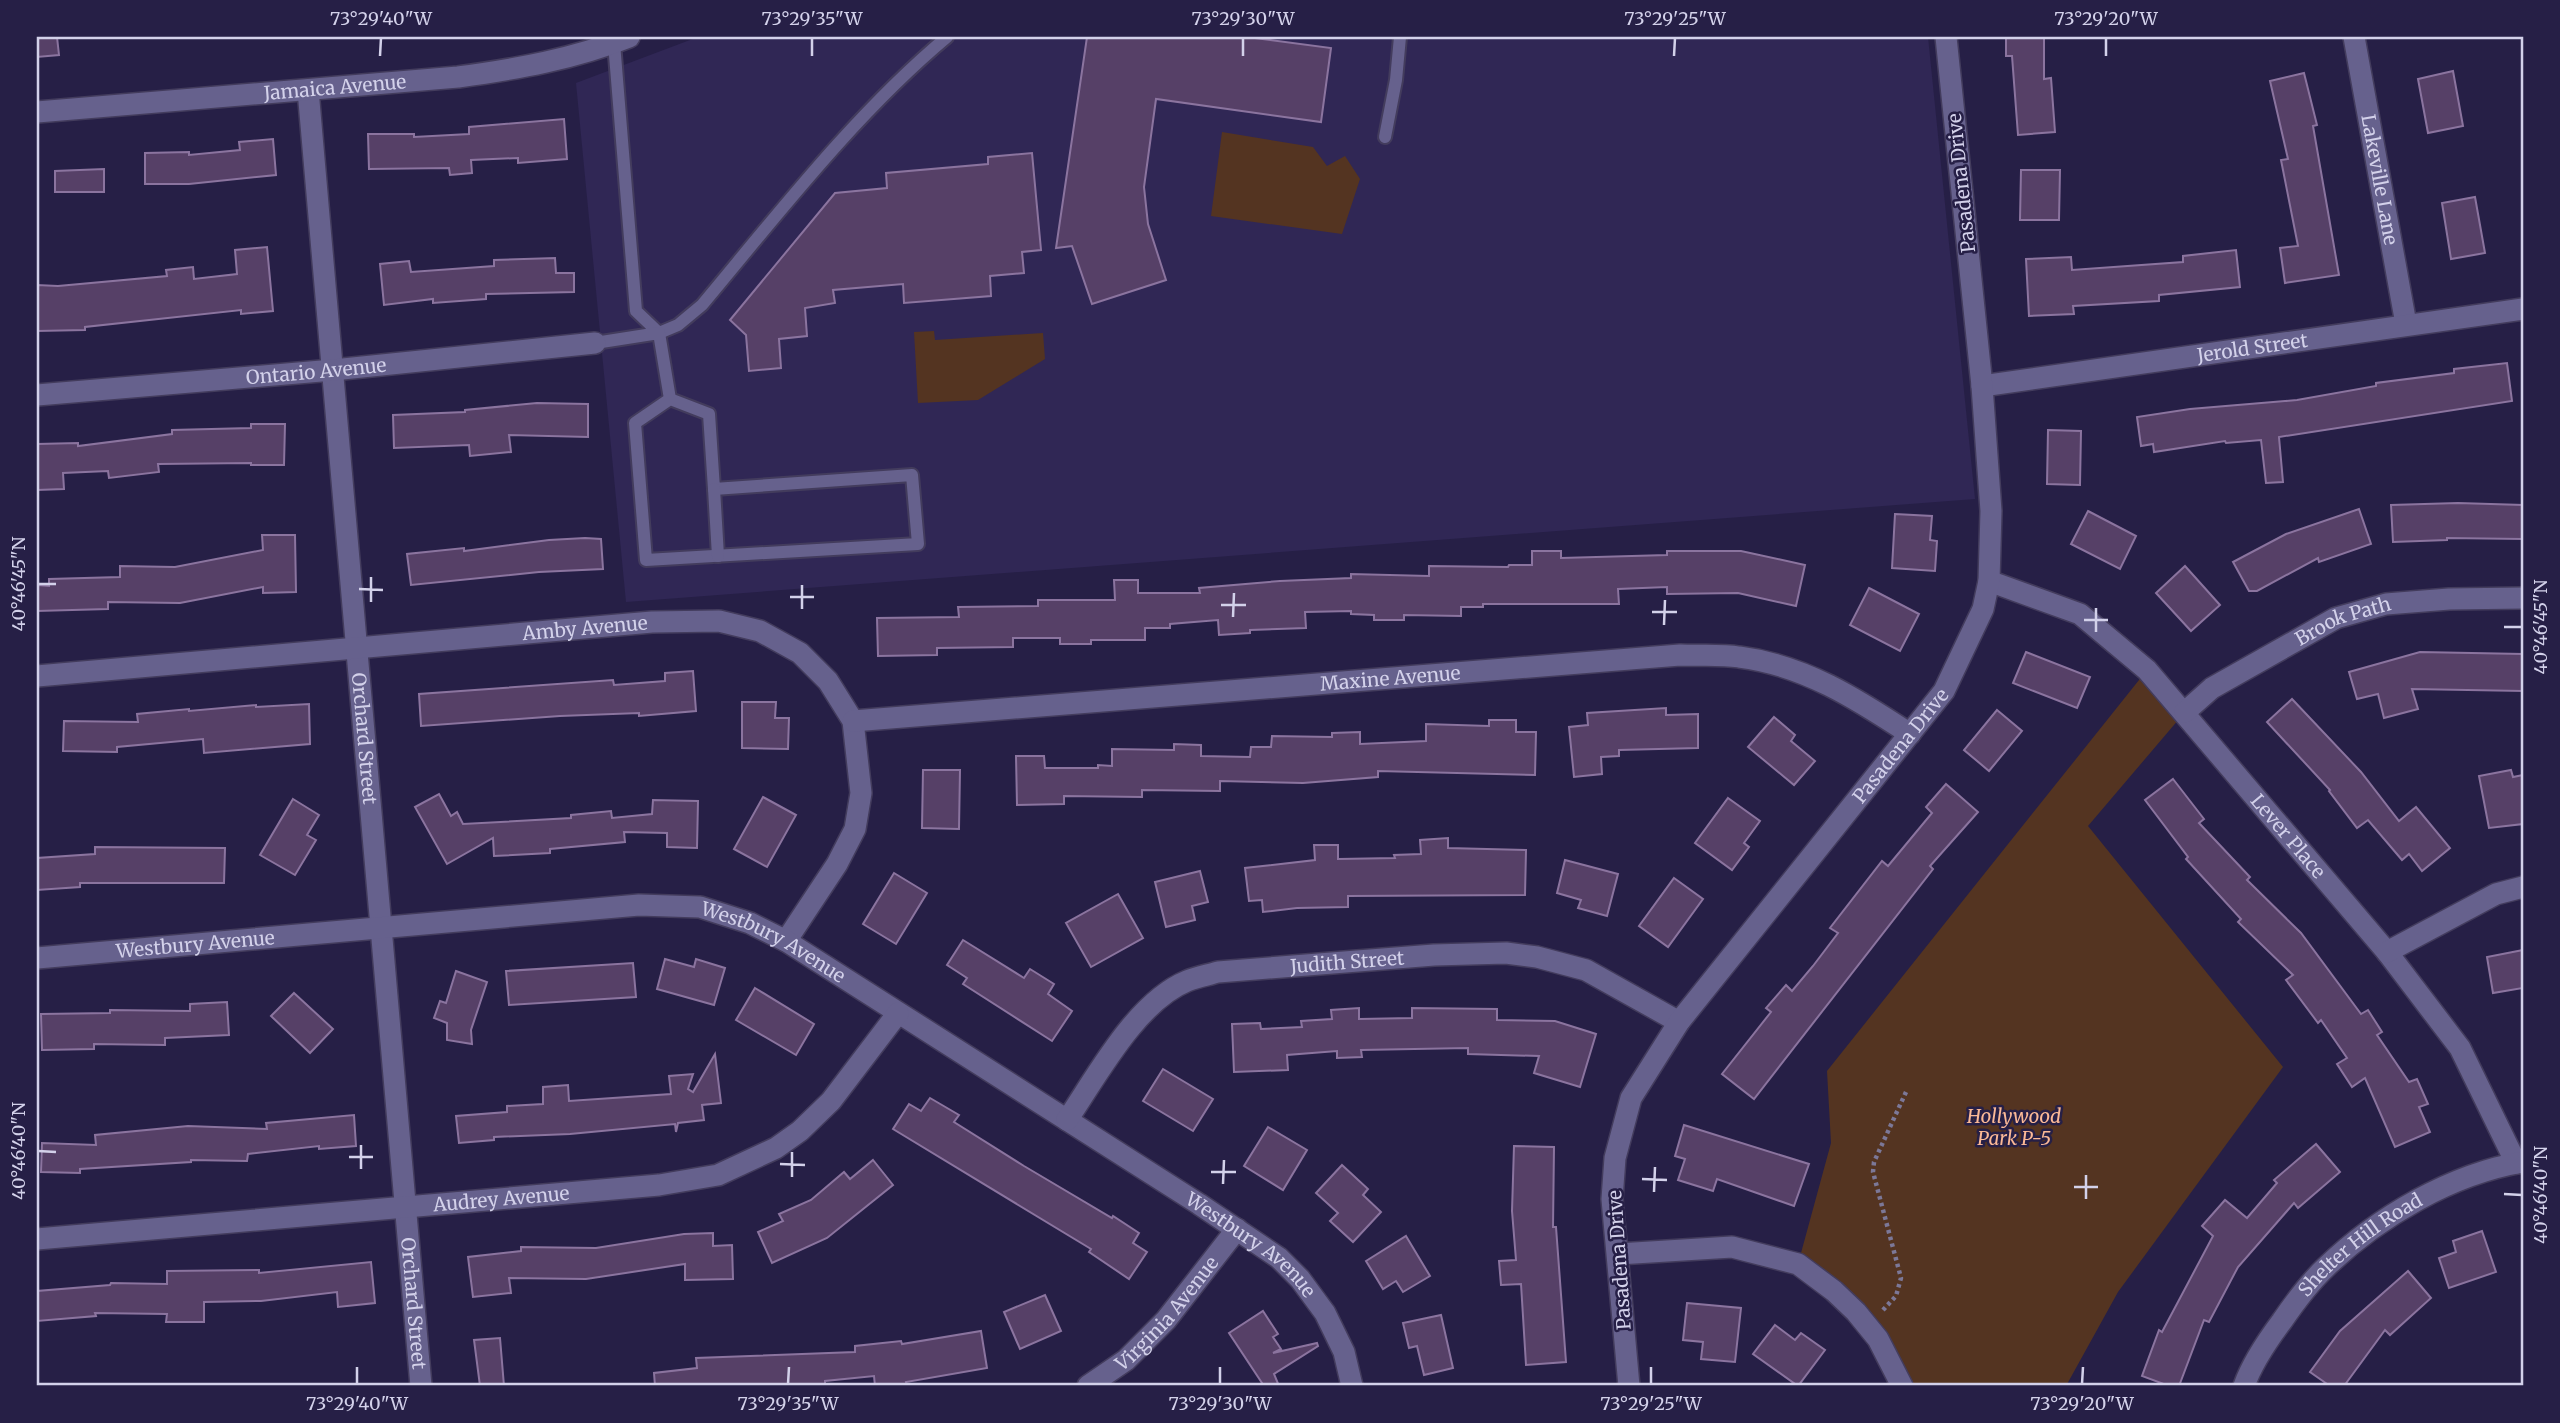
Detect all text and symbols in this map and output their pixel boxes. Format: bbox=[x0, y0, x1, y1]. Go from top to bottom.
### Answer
text: 73°29'40"W bbox=[330, 7, 433, 30]
text: 73°29'35"W bbox=[762, 7, 863, 30]
text: 73°29'30"W bbox=[1191, 7, 1296, 30]
text: 73°29'25"W bbox=[1624, 7, 1727, 30]
text: 73°29'20"W bbox=[2054, 7, 2159, 30]
street label: Jamaica Avenue bbox=[262, 69, 407, 105]
street label: Pasadena Drive bbox=[1942, 112, 1980, 254]
street label: Lakeville Lane bbox=[2356, 112, 2403, 247]
street label: Jerold Street bbox=[2194, 328, 2310, 367]
street label: Ontario Avenue bbox=[245, 353, 387, 389]
text: 40°46'45"N bbox=[7, 536, 30, 631]
text: 40°46'45"N bbox=[2529, 579, 2552, 674]
street label: Brook Path bbox=[2291, 591, 2394, 651]
street label: Amby Avenue bbox=[520, 610, 649, 645]
street label: Maxine Avenue bbox=[1319, 661, 1461, 696]
street label: Orchard Street bbox=[347, 672, 382, 806]
street label: Pasadena Drive bbox=[1847, 683, 1954, 808]
street label: Lever Place bbox=[2246, 789, 2331, 883]
street label: Westbury Avenue bbox=[697, 896, 850, 988]
street label: Westbury Avenue bbox=[114, 925, 276, 963]
street label: Judith Street bbox=[1288, 945, 1406, 978]
text: 40°46'40"N bbox=[7, 1102, 30, 1200]
park label: Hollywood Park P-5 bbox=[1966, 1104, 2061, 1150]
text: 40°46'40"N bbox=[2529, 1146, 2552, 1244]
street label: Audrey Avenue bbox=[431, 1181, 570, 1217]
street label: Westbury Avenue bbox=[1181, 1186, 1321, 1302]
street label: Shelter Hill Road bbox=[2293, 1188, 2426, 1301]
street label: Pasadena Drive bbox=[1602, 1189, 1636, 1331]
street label: Orchard Street bbox=[396, 1236, 432, 1371]
street label: Virginia Avenue bbox=[1110, 1251, 1223, 1376]
text: 73°29'40"W bbox=[306, 1392, 409, 1415]
text: 73°29'35"W bbox=[738, 1392, 839, 1415]
text: 73°29'30"W bbox=[1168, 1392, 1273, 1415]
text: 73°29'25"W bbox=[1600, 1392, 1703, 1415]
text: 73°29'20"W bbox=[2030, 1392, 2135, 1415]

